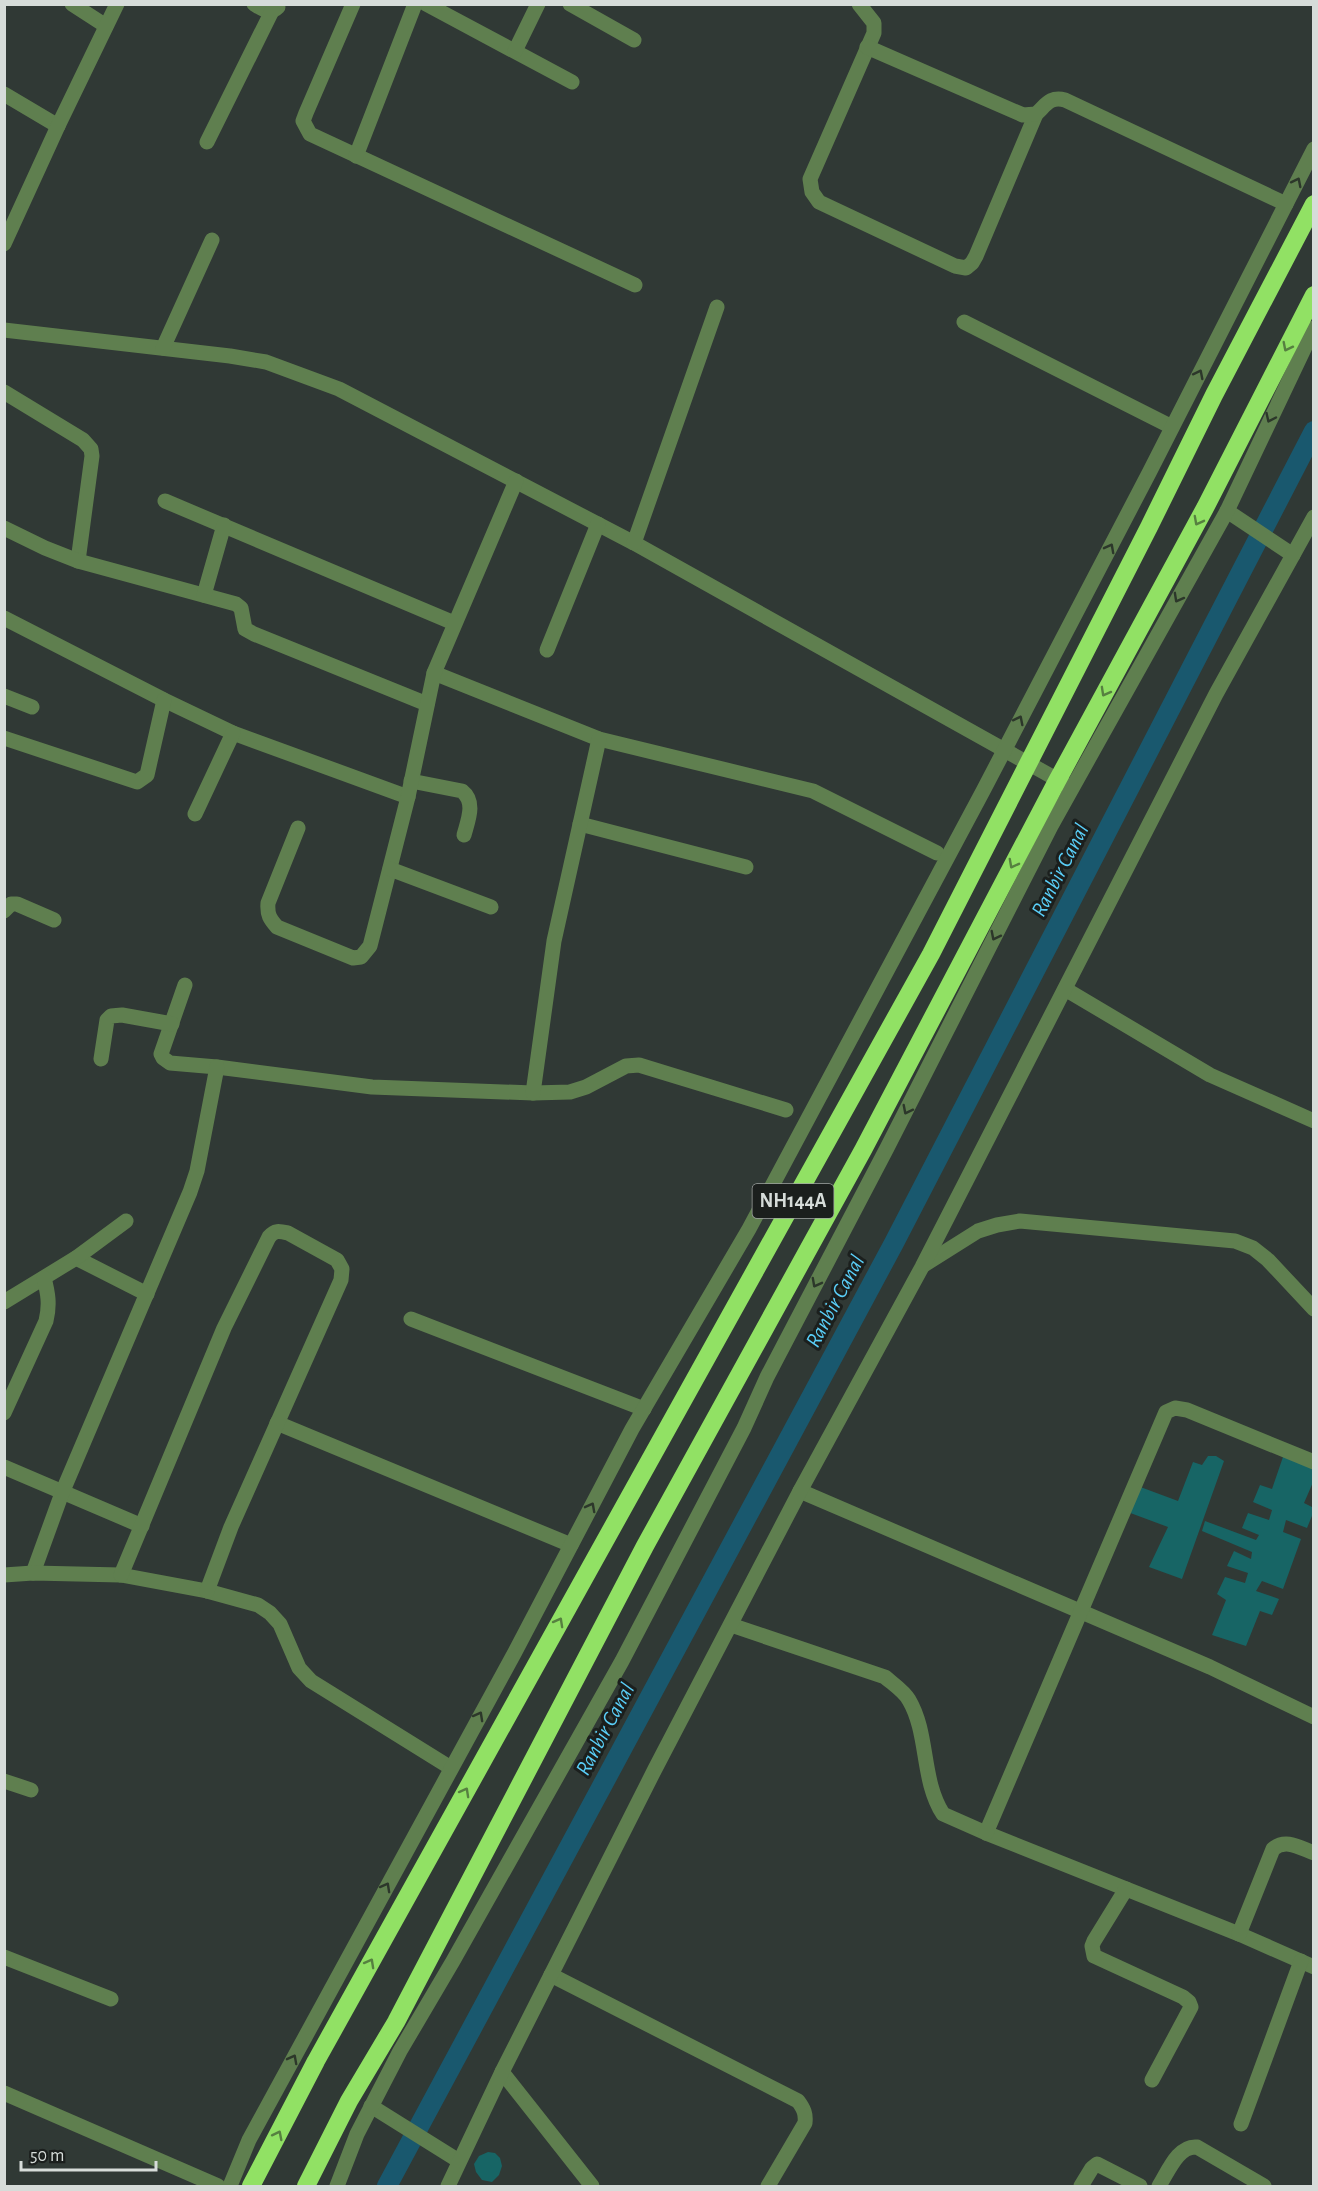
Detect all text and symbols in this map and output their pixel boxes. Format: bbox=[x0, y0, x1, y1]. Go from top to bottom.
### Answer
one-way arrow bbox=[1290, 177, 1301, 188]
one-way arrow bbox=[1283, 341, 1294, 352]
one-way arrow bbox=[1192, 370, 1203, 381]
one-way arrow bbox=[1265, 412, 1277, 423]
one-way arrow bbox=[1194, 515, 1205, 525]
one-way arrow bbox=[1103, 543, 1114, 554]
one-way arrow bbox=[1174, 592, 1185, 603]
one-way arrow bbox=[1101, 686, 1112, 697]
one-way arrow bbox=[1012, 716, 1023, 727]
water label: Ranbir Canal bbox=[1027, 820, 1093, 920]
one-way arrow bbox=[1009, 858, 1020, 869]
one-way arrow bbox=[991, 930, 1003, 941]
one-way arrow bbox=[903, 1104, 914, 1114]
road number: NH144A bbox=[752, 1184, 834, 1218]
water label: Ranbir Canal bbox=[802, 1251, 868, 1351]
one-way arrow bbox=[812, 1276, 823, 1287]
one-way arrow bbox=[584, 1503, 595, 1514]
one-way arrow bbox=[552, 1618, 563, 1628]
water label: Ranbir Canal bbox=[572, 1679, 638, 1779]
one-way arrow bbox=[472, 1712, 483, 1723]
one-way arrow bbox=[458, 1788, 469, 1798]
one-way arrow bbox=[379, 1883, 390, 1894]
one-way arrow bbox=[363, 1959, 374, 1969]
one-way arrow bbox=[286, 2055, 297, 2065]
one-way arrow bbox=[271, 2130, 282, 2141]
scale bar bbox=[21, 2134, 156, 2172]
text: 50 m bbox=[30, 2147, 64, 2165]

